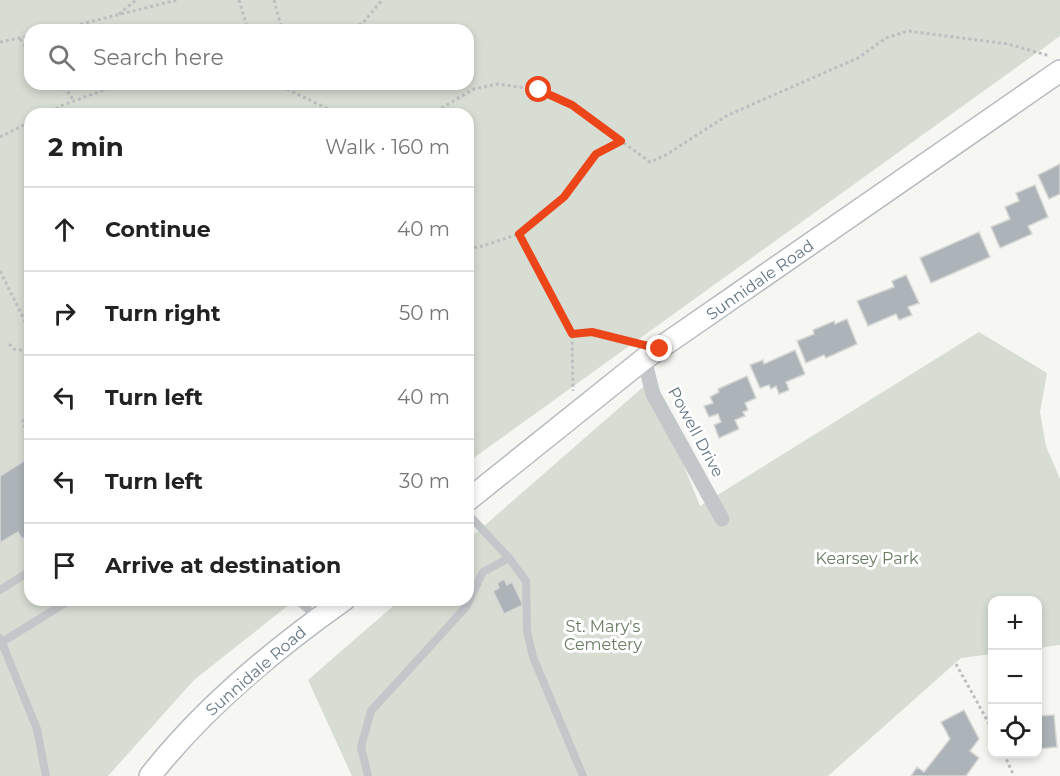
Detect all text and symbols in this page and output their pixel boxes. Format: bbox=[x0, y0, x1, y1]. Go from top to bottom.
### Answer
search box bbox=[24, 24, 474, 90]
icon: search bbox=[45, 41, 78, 74]
text: Search here bbox=[93, 44, 224, 71]
route start bbox=[525, 76, 551, 102]
text: 2 min bbox=[48, 131, 124, 163]
text: Walk · 160 m bbox=[325, 135, 450, 159]
icon: ahead bbox=[48, 213, 81, 246]
text: Continue bbox=[105, 216, 211, 243]
text: 40 m bbox=[397, 217, 450, 241]
street label: Sunnidale Road bbox=[703, 236, 817, 324]
icon: right bbox=[48, 297, 81, 330]
text: Turn right bbox=[105, 300, 220, 327]
text: 50 m bbox=[399, 301, 450, 325]
route end bbox=[646, 335, 672, 361]
icon: left bbox=[48, 381, 81, 414]
text: Turn left bbox=[105, 384, 203, 411]
street label: Powell Drive bbox=[664, 384, 728, 480]
text: 40 m bbox=[397, 385, 450, 409]
icon: left bbox=[48, 465, 81, 498]
text: Turn left bbox=[105, 468, 203, 495]
text: 30 m bbox=[399, 469, 450, 493]
icon: arrive bbox=[48, 549, 81, 582]
park label: Kearsey Park bbox=[815, 549, 919, 568]
text: Arrive at destination bbox=[105, 552, 341, 579]
map controls bbox=[988, 596, 1042, 758]
button: + bbox=[988, 596, 1042, 650]
park label: St. Mary's Cemetery bbox=[564, 617, 642, 654]
street label: Sunnidale Road bbox=[202, 622, 310, 720]
button: − bbox=[988, 650, 1042, 704]
button: locate bbox=[988, 704, 1042, 758]

